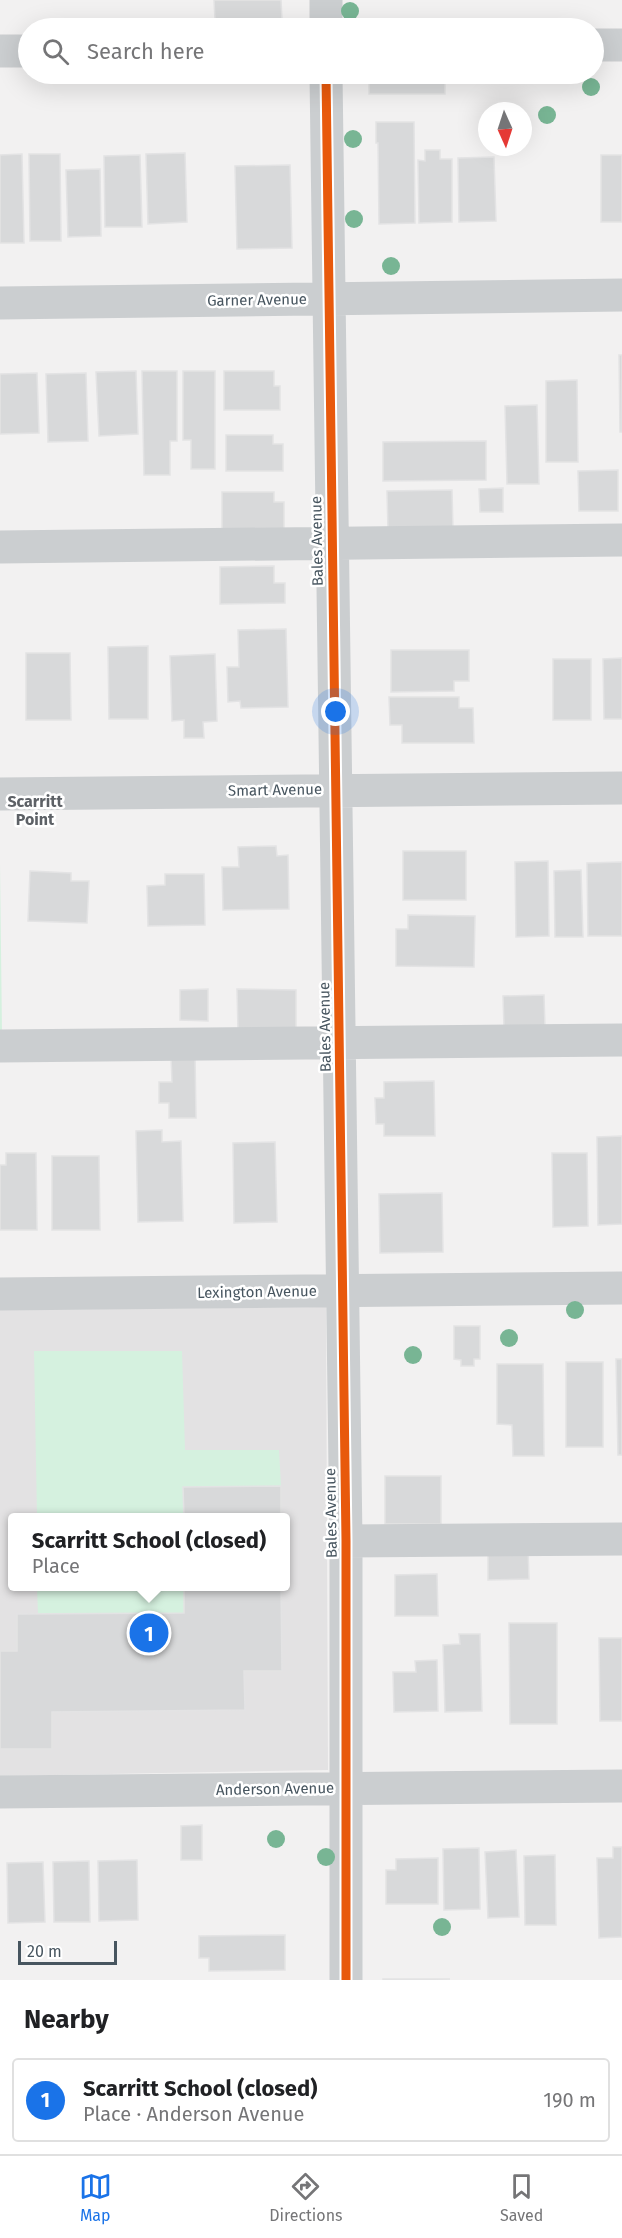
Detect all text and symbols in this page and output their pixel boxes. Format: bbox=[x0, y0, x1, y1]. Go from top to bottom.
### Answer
search box bbox=[18, 18, 604, 84]
icon: search bbox=[39, 35, 72, 68]
text: Search here bbox=[87, 38, 205, 65]
north arrow bbox=[478, 102, 532, 156]
street label: Garner Avenue bbox=[207, 290, 307, 310]
street label: Bales Avenue bbox=[307, 496, 327, 586]
your location bbox=[321, 697, 350, 726]
street label: Smart Avenue bbox=[228, 780, 322, 800]
district label: Scarritt Point bbox=[7, 792, 63, 829]
street label: Bales Avenue bbox=[315, 982, 335, 1072]
street label: Lexington Avenue bbox=[197, 1282, 317, 1302]
street label: Bales Avenue bbox=[321, 1468, 341, 1558]
popup bbox=[8, 1513, 290, 1591]
text: Scarritt School (closed) bbox=[32, 1527, 266, 1554]
text: Place bbox=[32, 1554, 80, 1578]
pin: 1 bbox=[130, 1610, 168, 1656]
street label: Anderson Avenue bbox=[216, 1779, 334, 1799]
scale bar bbox=[18, 1938, 117, 1966]
text: 20 m bbox=[27, 1942, 62, 1961]
text: Nearby bbox=[24, 2004, 109, 2035]
text: Scarritt School (closed) bbox=[83, 2075, 317, 2102]
text: 1 bbox=[41, 2088, 50, 2112]
text: 190 m bbox=[543, 2088, 596, 2112]
text: Place · Anderson Avenue bbox=[83, 2102, 304, 2126]
tab: Map bbox=[79, 2170, 112, 2225]
tab: Directions bbox=[269, 2170, 343, 2225]
tab: Saved bbox=[500, 2170, 543, 2225]

